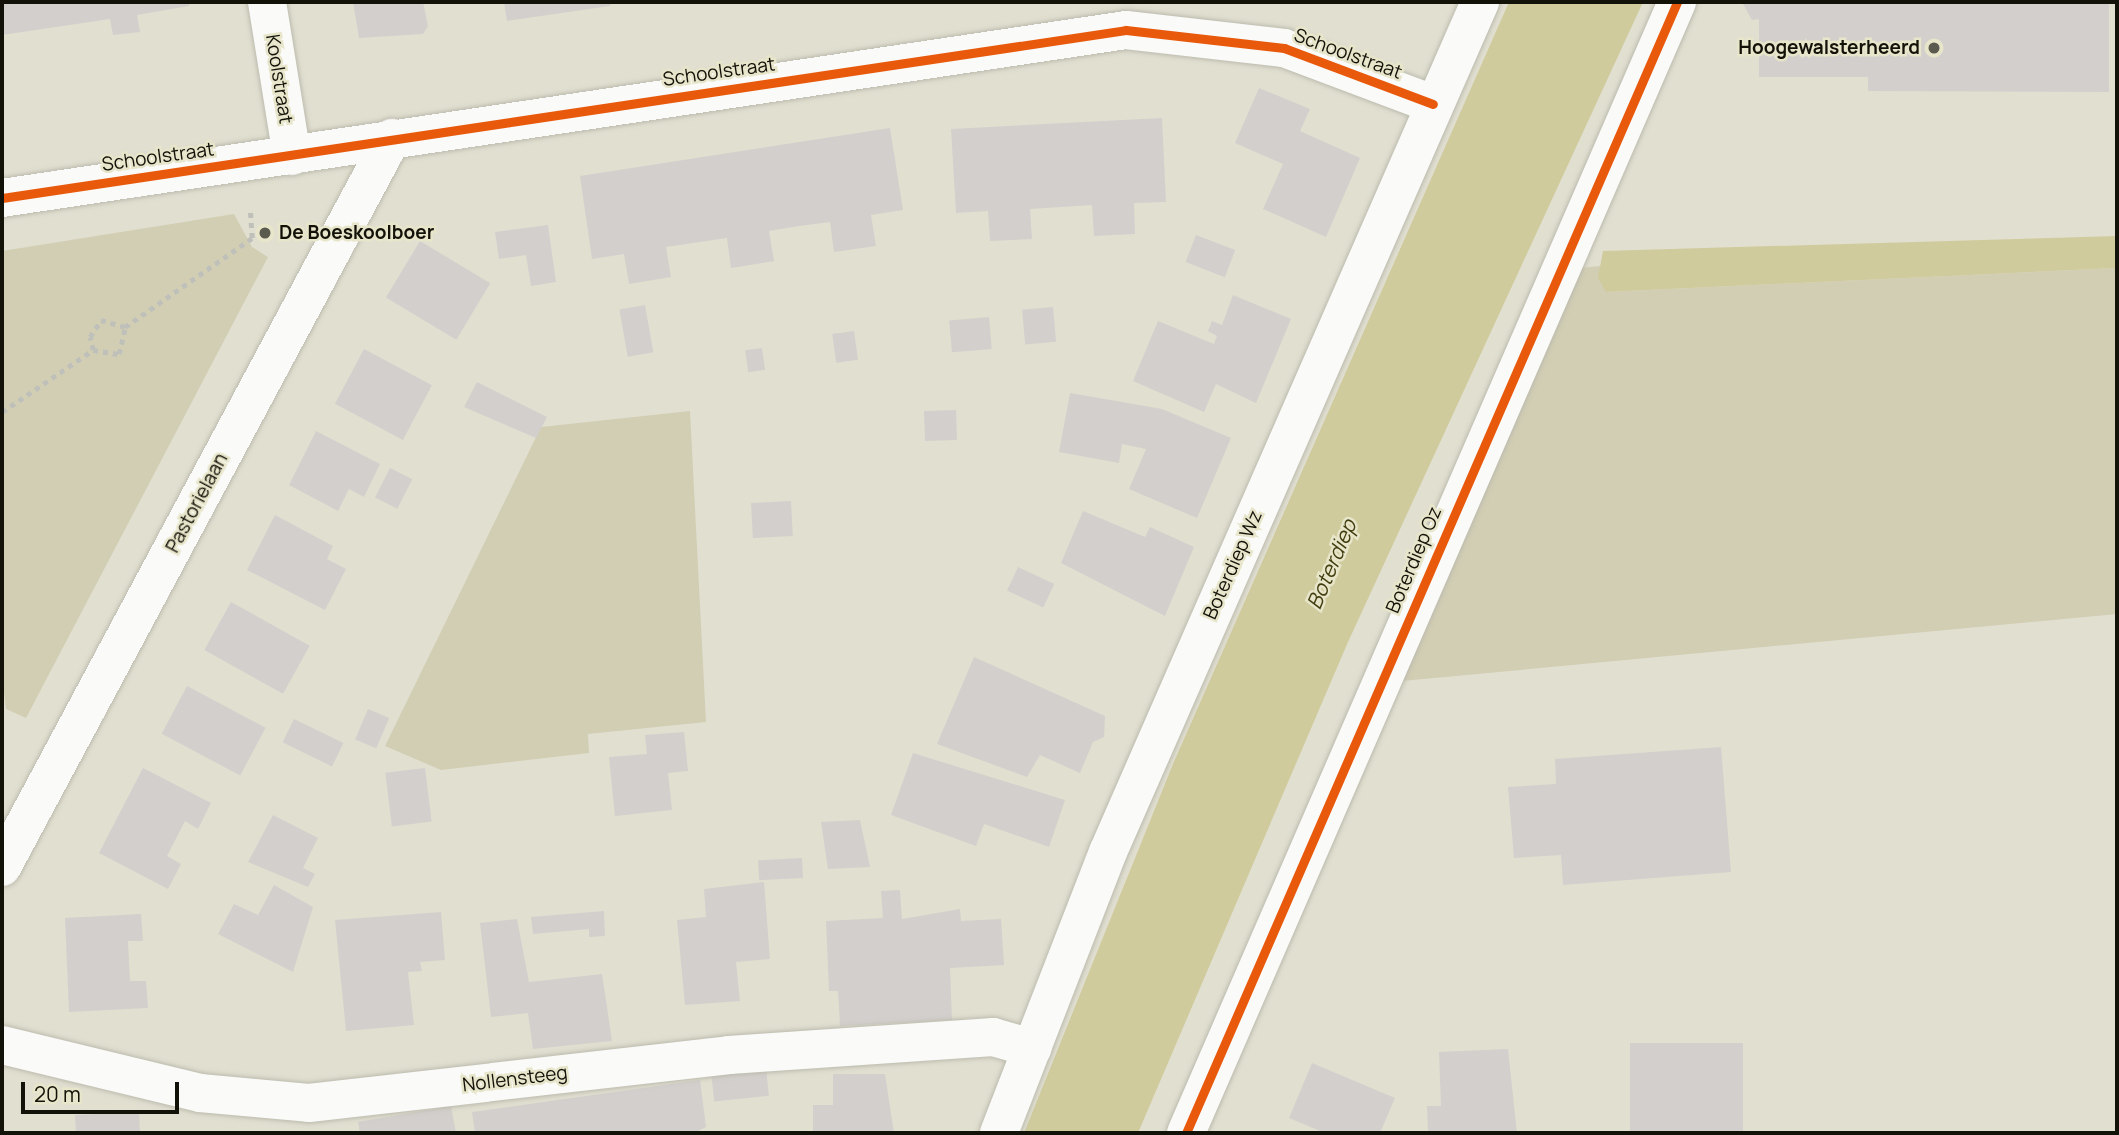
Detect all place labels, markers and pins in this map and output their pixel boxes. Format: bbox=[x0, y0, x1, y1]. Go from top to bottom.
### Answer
place label: Hoogewalsterheerd bbox=[1738, 37, 1920, 59]
marker: Hoogewalsterheerd bbox=[1926, 40, 1942, 56]
place label: De Boeskoolboer bbox=[279, 222, 434, 244]
marker: De Boeskoolboer bbox=[257, 225, 273, 241]

